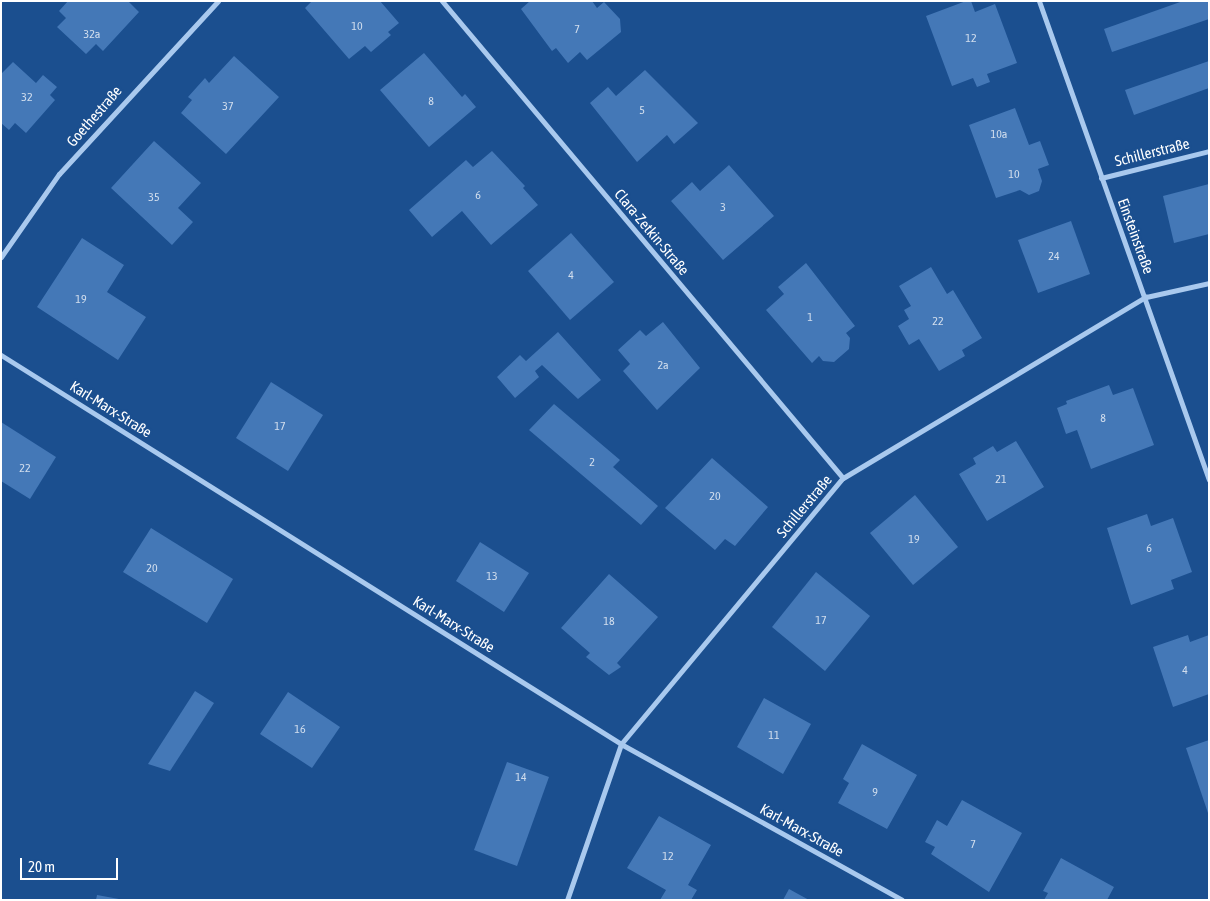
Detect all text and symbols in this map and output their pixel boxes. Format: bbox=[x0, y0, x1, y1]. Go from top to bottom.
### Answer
house number: 10 bbox=[351, 20, 363, 34]
house number: 7 bbox=[574, 23, 580, 37]
house number: 32a bbox=[84, 28, 100, 42]
house number: 12 bbox=[965, 32, 977, 46]
street label: Goethestraße bbox=[63, 82, 125, 150]
house number: 32 bbox=[21, 91, 33, 105]
house number: 8 bbox=[428, 95, 434, 109]
house number: 37 bbox=[222, 100, 234, 114]
house number: 5 bbox=[639, 104, 645, 118]
house number: 10a bbox=[991, 128, 1007, 142]
street label: Schillerstraße bbox=[1113, 134, 1191, 170]
house number: 10 bbox=[1008, 168, 1020, 182]
street label: Clara-Zetkin-Straße bbox=[611, 185, 693, 279]
house number: 6 bbox=[475, 189, 481, 203]
house number: 35 bbox=[148, 191, 160, 205]
street label: Einsteinstraße bbox=[1114, 196, 1158, 276]
house number: 3 bbox=[720, 201, 726, 215]
house number: 24 bbox=[1048, 250, 1060, 264]
house number: 4 bbox=[568, 269, 574, 283]
house number: 19 bbox=[75, 293, 87, 307]
house number: 1 bbox=[807, 311, 813, 325]
house number: 22 bbox=[932, 315, 944, 329]
house number: 2a bbox=[657, 359, 669, 373]
street label: Karl-Marx-Straße bbox=[67, 377, 155, 441]
house number: 8 bbox=[1100, 412, 1106, 426]
house number: 17 bbox=[274, 420, 286, 434]
house number: 2 bbox=[589, 456, 595, 470]
house number: 22 bbox=[19, 462, 31, 476]
street label: Schillerstraße bbox=[773, 471, 835, 541]
house number: 21 bbox=[995, 473, 1007, 487]
house number: 20 bbox=[709, 490, 721, 504]
house number: 19 bbox=[908, 533, 920, 547]
house number: 6 bbox=[1146, 542, 1152, 556]
house number: 20 bbox=[146, 562, 158, 576]
house number: 13 bbox=[486, 570, 498, 584]
street label: Karl-Marx-Straße bbox=[410, 592, 498, 656]
house number: 17 bbox=[815, 614, 827, 628]
house number: 18 bbox=[603, 615, 615, 629]
house number: 4 bbox=[1182, 664, 1188, 678]
house number: 16 bbox=[294, 723, 306, 737]
house number: 11 bbox=[768, 729, 780, 743]
house number: 14 bbox=[515, 771, 527, 785]
house number: 9 bbox=[872, 786, 878, 800]
street label: Karl-Marx-Straße bbox=[757, 800, 847, 860]
house number: 7 bbox=[970, 838, 976, 852]
scale bar bbox=[22, 848, 120, 880]
house number: 12 bbox=[662, 850, 674, 864]
text: 20 m bbox=[28, 858, 55, 875]

